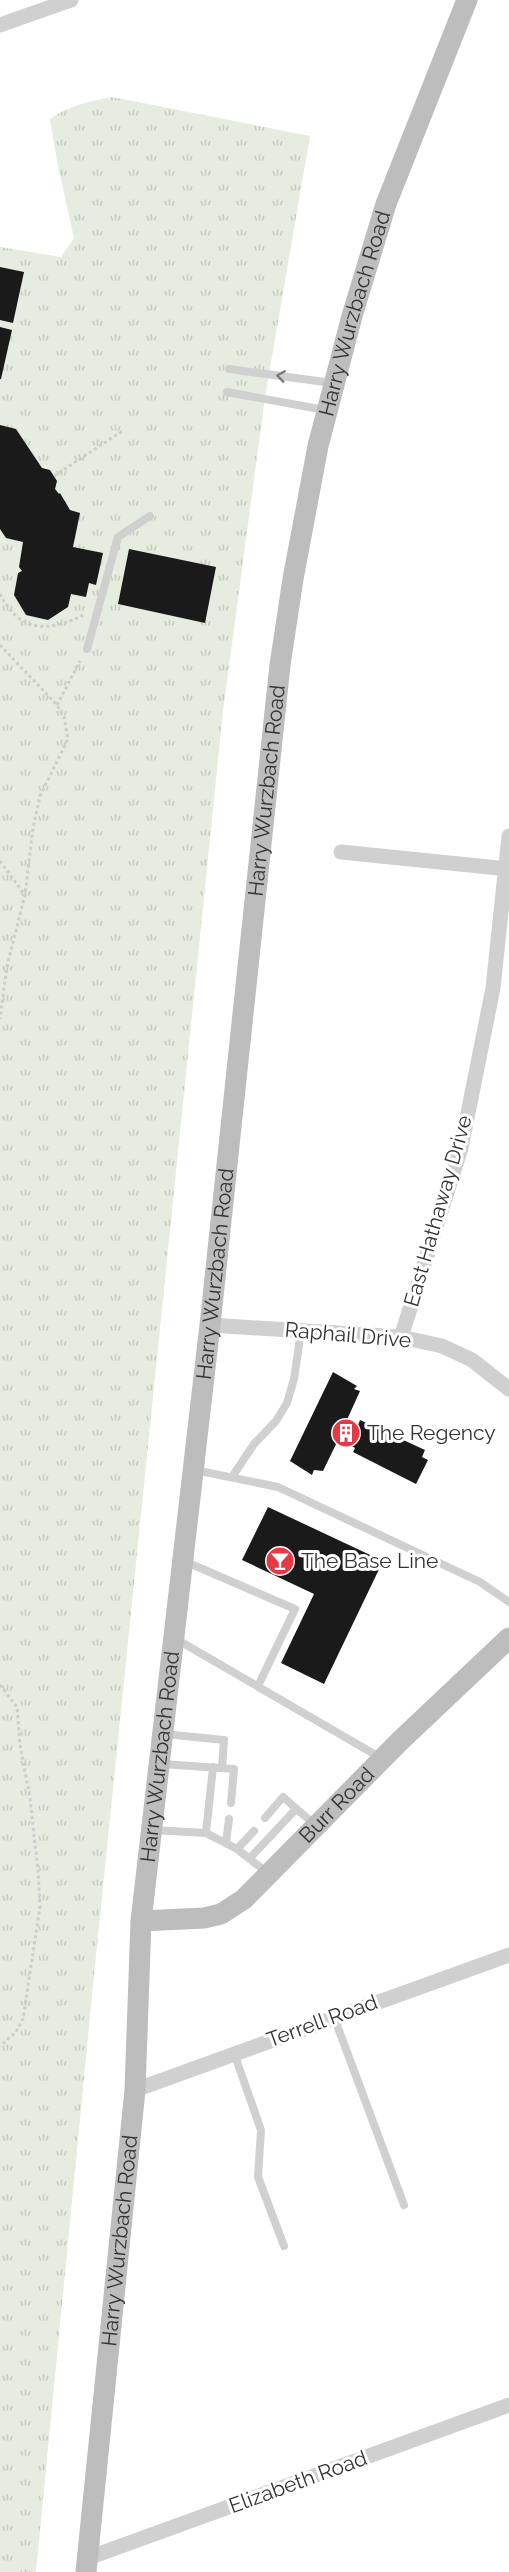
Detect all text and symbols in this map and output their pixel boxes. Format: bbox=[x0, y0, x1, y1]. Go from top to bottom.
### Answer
street label: Harry Wurzbach Road bbox=[313, 208, 395, 419]
one-way arrow bbox=[277, 370, 286, 382]
street label: Harry Wurzbach Road bbox=[243, 684, 290, 897]
street label: East Hathaway Drive bbox=[398, 1112, 477, 1309]
street label: Harry Wurzbach Road bbox=[191, 1167, 239, 1381]
street label: Raphail Drive bbox=[284, 1317, 412, 1352]
building icon: The Regency bbox=[330, 1417, 362, 1449]
place label: The Regency bbox=[367, 1420, 496, 1445]
bar icon: The Base Line bbox=[264, 1545, 296, 1577]
place label: The Base Line bbox=[301, 1548, 438, 1573]
street label: Harry Wurzbach Road bbox=[135, 1650, 184, 1864]
street label: Burr Road bbox=[294, 1762, 379, 1848]
street label: Terrell Road bbox=[263, 1989, 381, 2052]
street label: Harry Wurzbach Road bbox=[96, 2134, 142, 2348]
street label: Elizabeth Road bbox=[225, 2445, 370, 2518]

